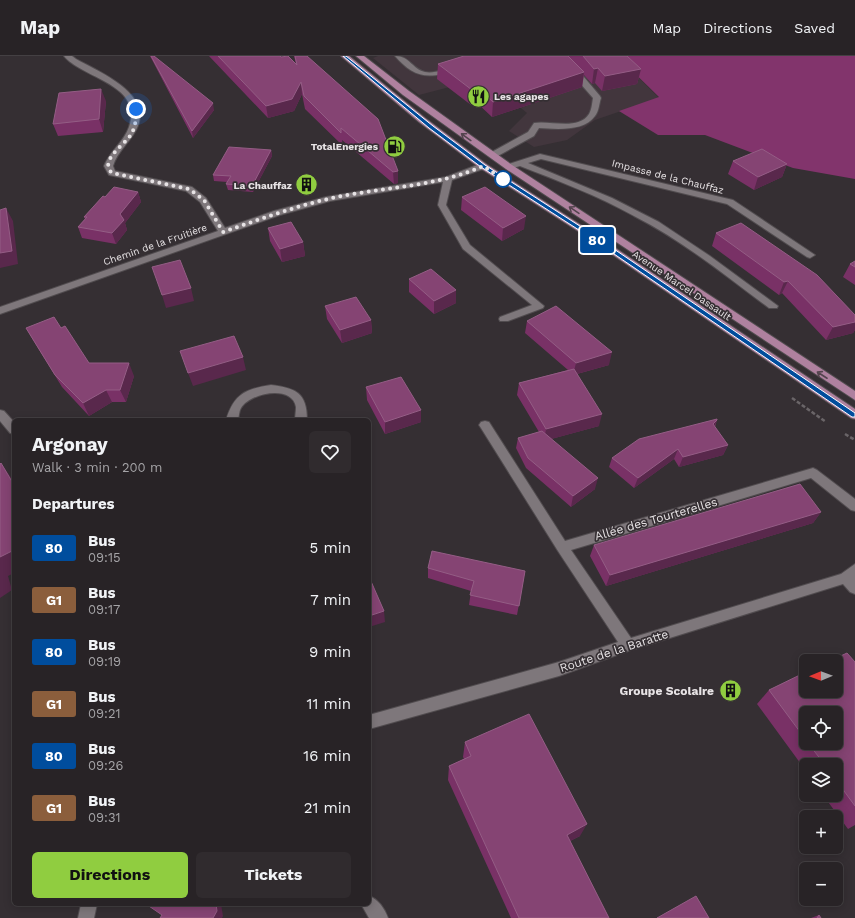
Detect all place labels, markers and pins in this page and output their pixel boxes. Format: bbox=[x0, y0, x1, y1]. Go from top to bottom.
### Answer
restaurant icon: Les agapes bbox=[465, 83, 491, 109]
place label: Les agapes bbox=[494, 91, 549, 102]
fuel station icon: TotalEnergies bbox=[381, 133, 407, 159]
place label: TotalEnergies bbox=[311, 141, 379, 152]
unlabelled marker bbox=[494, 170, 512, 188]
building icon: La Chauffaz bbox=[294, 172, 320, 198]
place label: La Chauffaz bbox=[233, 180, 292, 191]
building icon: Groupe Scolaire bbox=[717, 678, 743, 704]
place label: Groupe Scolaire bbox=[619, 684, 714, 698]

